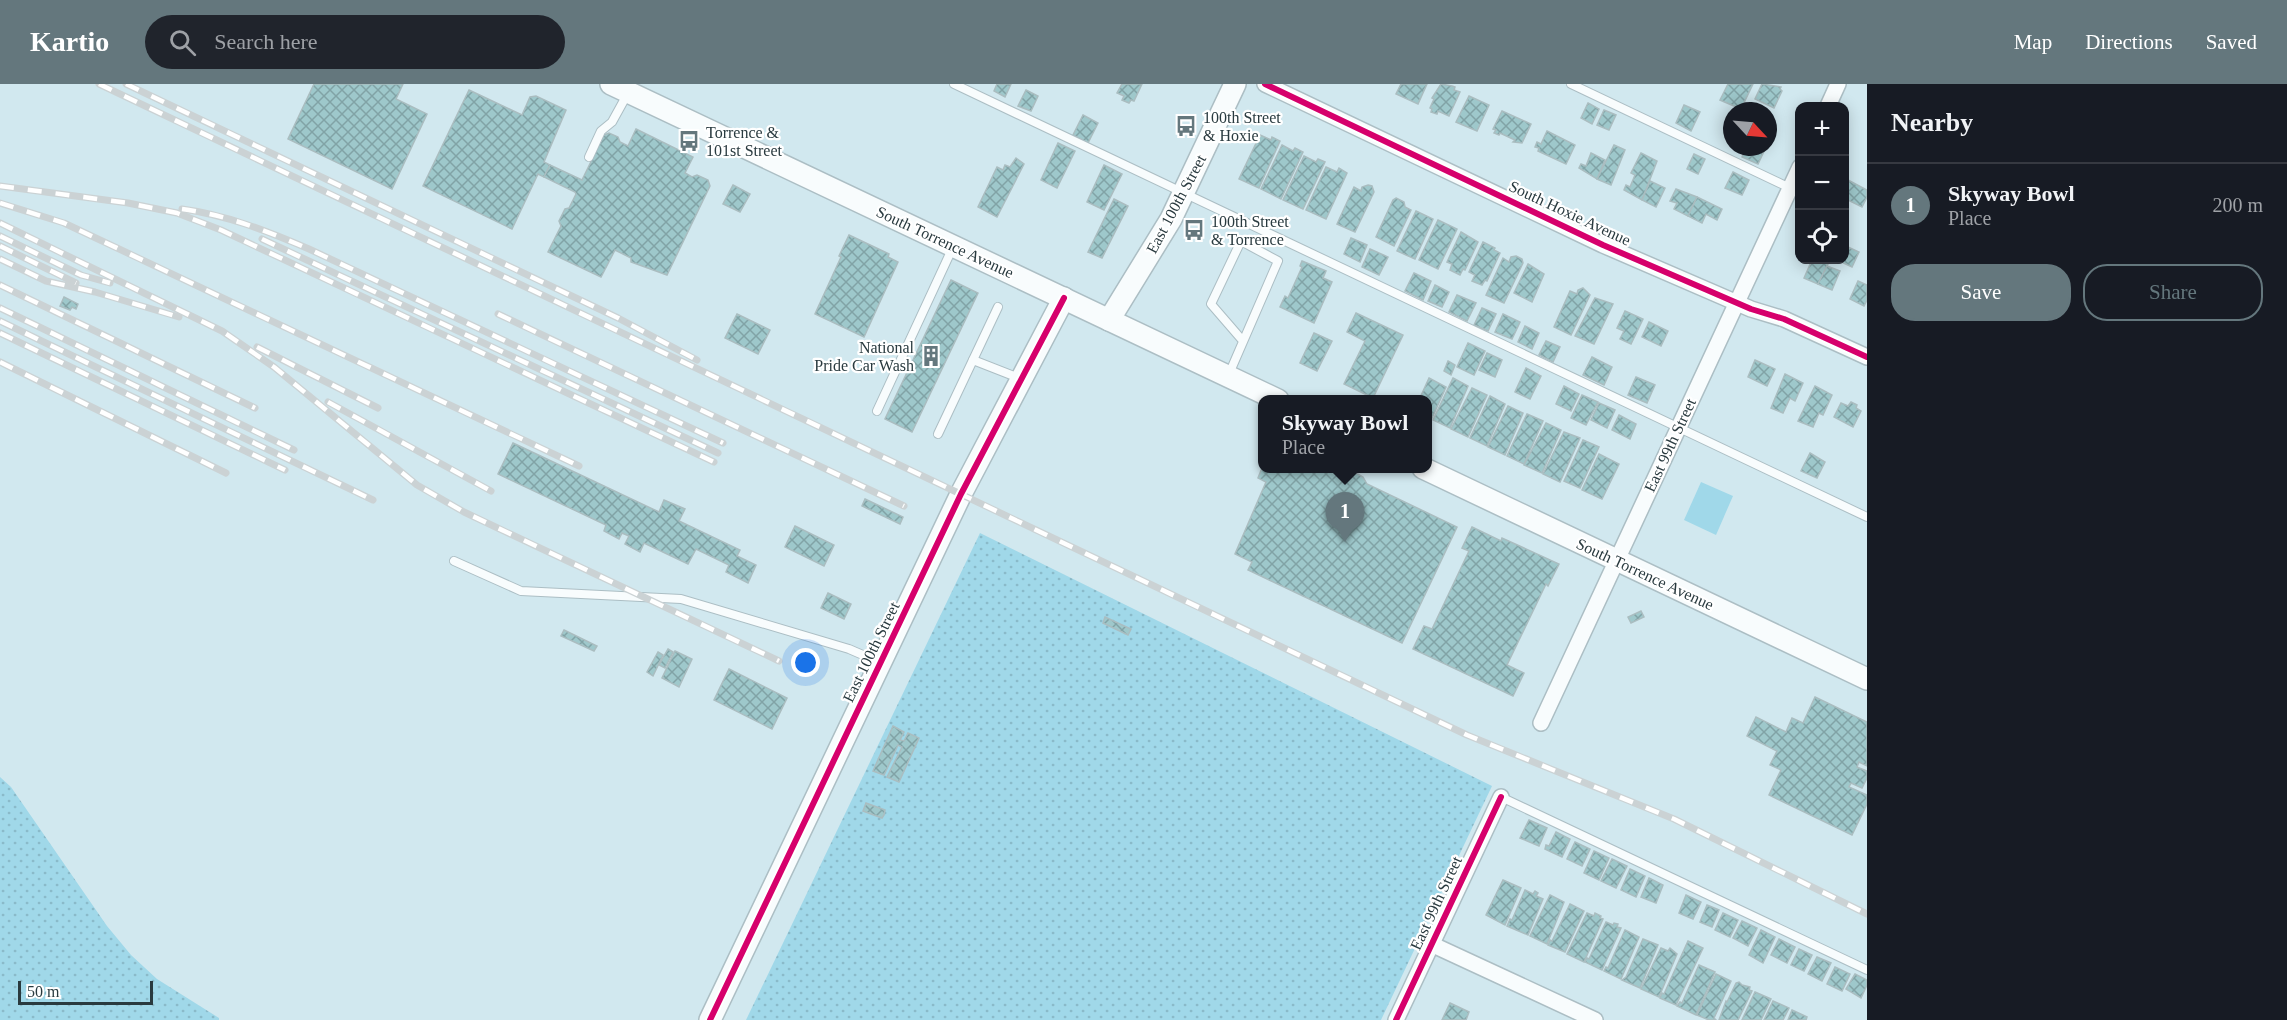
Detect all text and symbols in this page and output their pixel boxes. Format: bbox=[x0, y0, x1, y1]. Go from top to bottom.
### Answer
search box bbox=[145, 15, 565, 69]
text: Kartio bbox=[30, 26, 109, 57]
icon: search bbox=[166, 26, 199, 59]
text: Search here bbox=[214, 29, 318, 54]
text: Map bbox=[2014, 30, 2052, 54]
text: Directions bbox=[2085, 30, 2173, 54]
text: Saved bbox=[2206, 30, 2257, 54]
north arrow bbox=[1723, 102, 1777, 156]
map controls bbox=[1795, 102, 1849, 264]
button: + bbox=[1795, 102, 1849, 156]
text: Nearby bbox=[1891, 108, 1973, 137]
place label: 100th Street & Hoxie bbox=[1203, 109, 1281, 144]
bus stop icon: 100th Street & Hoxie bbox=[1174, 114, 1198, 138]
place label: Torrence & 101st Street bbox=[706, 124, 783, 159]
bus stop icon: Torrence & 101st Street bbox=[677, 129, 701, 153]
street label: East 100th Street bbox=[1143, 151, 1209, 256]
button: − bbox=[1795, 156, 1849, 210]
street label: South Hoxie Avenue bbox=[1507, 177, 1633, 249]
text: Skyway Bowl bbox=[1948, 181, 2075, 206]
text: 1 bbox=[1906, 194, 1916, 216]
text: 200 m bbox=[2212, 194, 2263, 216]
street label: South Torrence Avenue bbox=[874, 203, 1016, 281]
text: Place bbox=[1948, 207, 1991, 229]
button: locate bbox=[1795, 210, 1849, 264]
place label: 100th Street & Torrence bbox=[1211, 213, 1289, 248]
bus stop icon: 100th Street & Torrence bbox=[1182, 218, 1206, 242]
button: Save bbox=[1891, 264, 2071, 321]
button: Share bbox=[2083, 264, 2263, 321]
place label: National Pride Car Wash bbox=[814, 339, 915, 374]
building icon: National Pride Car Wash bbox=[919, 344, 943, 368]
popup bbox=[1258, 395, 1432, 473]
street label: East 99th Street bbox=[1641, 395, 1699, 495]
text: Skyway Bowl bbox=[1282, 410, 1408, 435]
text: Place bbox=[1282, 436, 1325, 458]
pin: 1 bbox=[1326, 492, 1364, 542]
street label: South Torrence Avenue bbox=[1574, 535, 1716, 613]
street label: East 100th Street bbox=[839, 599, 903, 705]
your location bbox=[791, 648, 820, 677]
street label: East 99th Street bbox=[1407, 853, 1465, 953]
scale bar bbox=[18, 978, 153, 1006]
text: 50 m bbox=[27, 983, 59, 1000]

